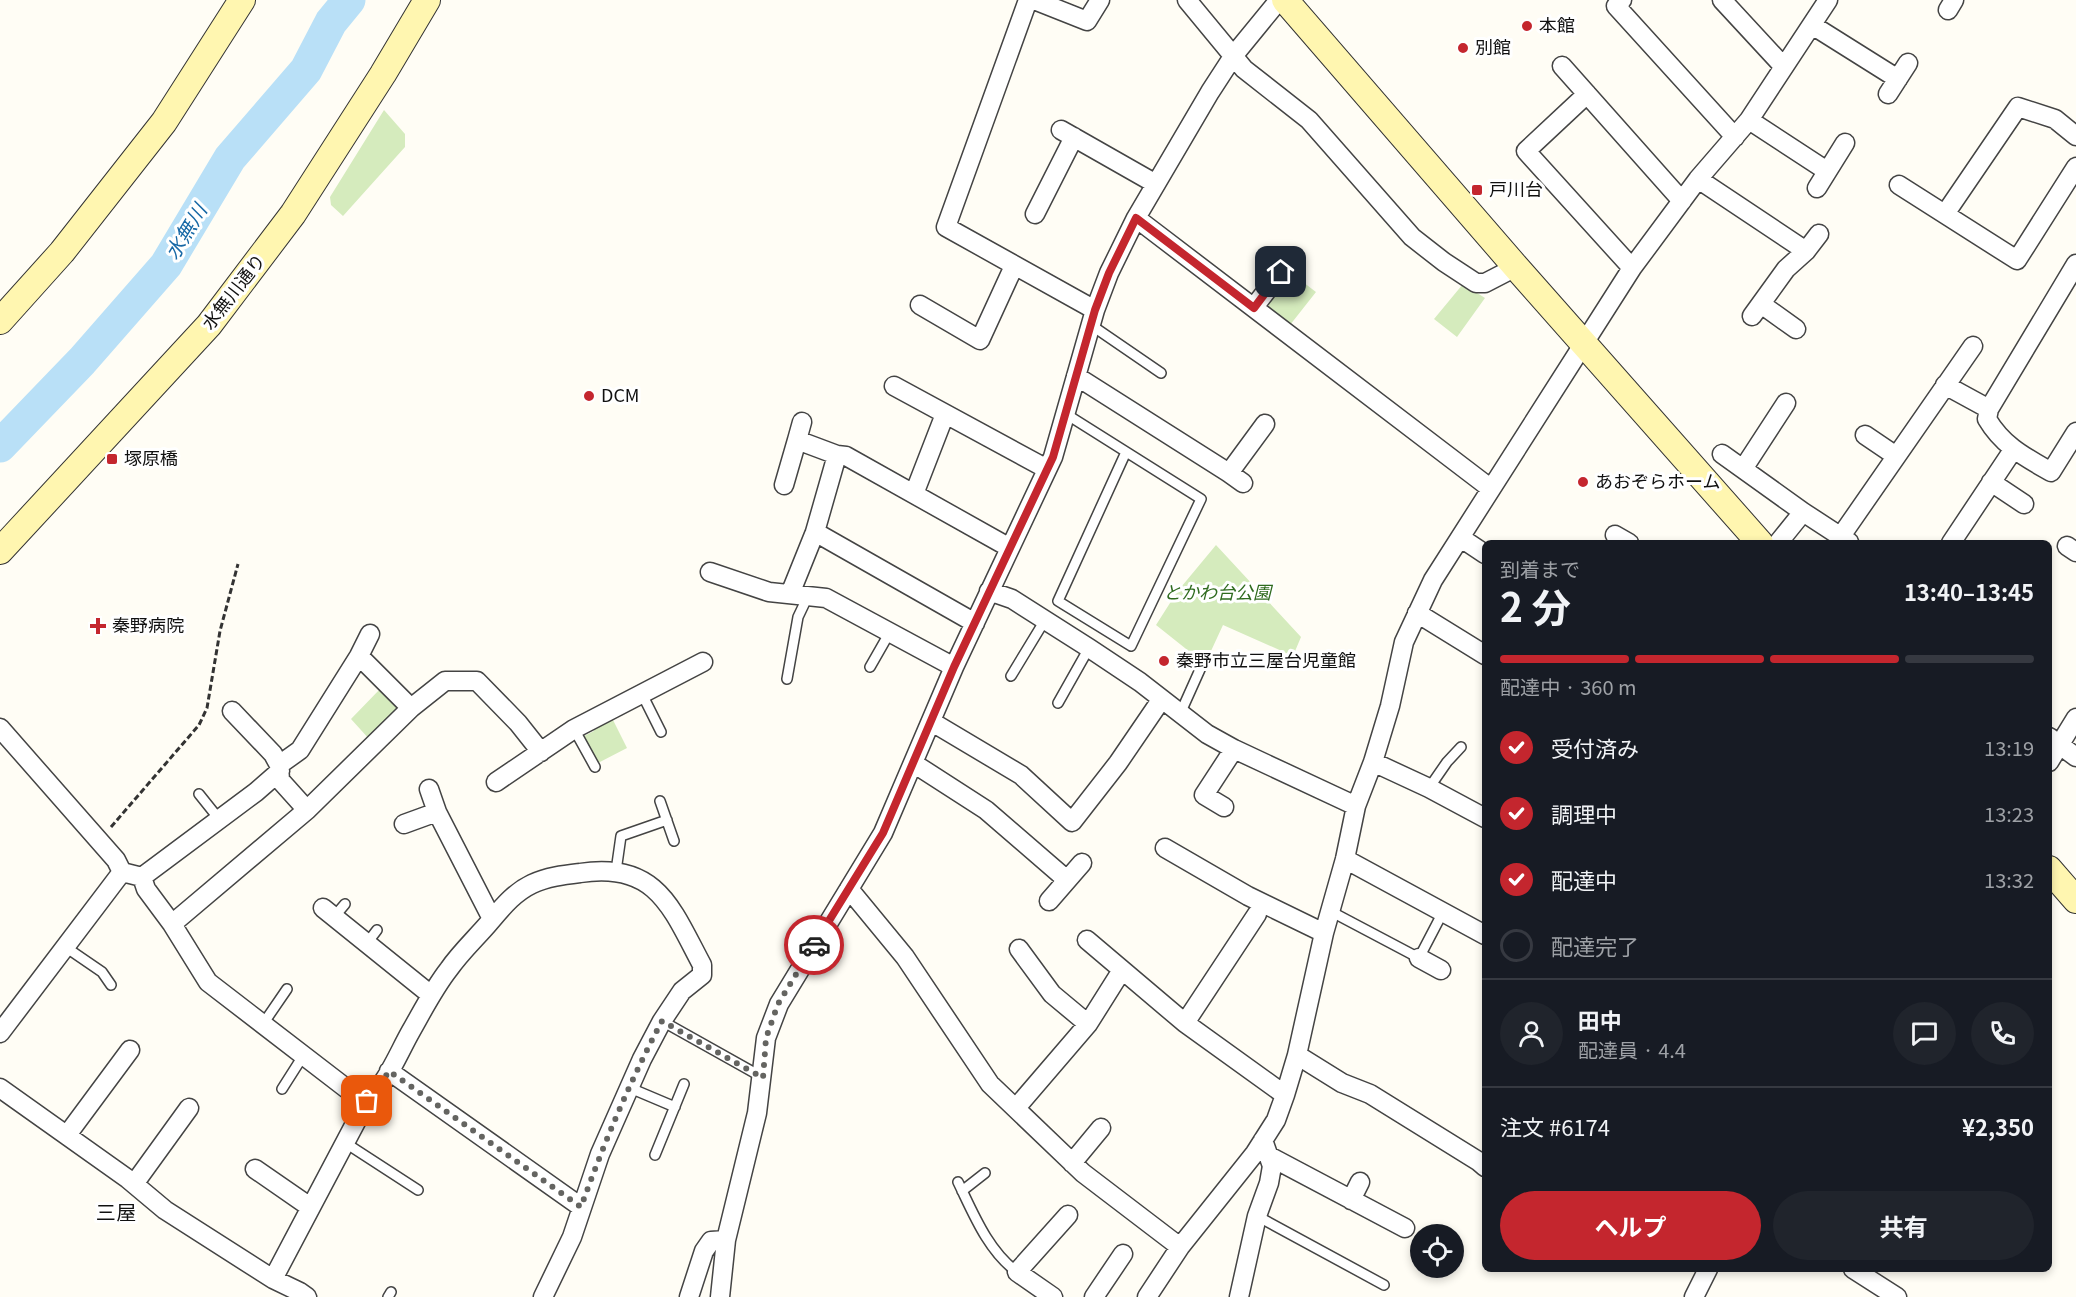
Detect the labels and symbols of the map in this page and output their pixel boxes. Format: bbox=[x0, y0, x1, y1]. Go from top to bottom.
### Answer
place label: 本館 bbox=[1539, 11, 1575, 37]
marker: 本館 bbox=[1520, 19, 1534, 33]
place label: 別館 bbox=[1475, 33, 1511, 59]
marker: 別館 bbox=[1456, 41, 1470, 55]
place label: 戸川台 bbox=[1489, 175, 1543, 201]
marker: 戸川台 bbox=[1470, 183, 1484, 197]
water label: 水無川 bbox=[157, 196, 214, 264]
pin bbox=[1255, 246, 1306, 297]
street label: 水無川通り bbox=[194, 247, 270, 334]
place label: DCM bbox=[601, 381, 639, 407]
marker: DCM bbox=[582, 389, 596, 403]
place label: 塚原橋 bbox=[124, 444, 178, 470]
marker: 塚原橋 bbox=[105, 452, 119, 466]
place label: あおぞらホーム bbox=[1595, 467, 1720, 493]
marker: あおぞらホーム bbox=[1576, 475, 1590, 489]
park label: とかわ台公園 bbox=[1163, 578, 1274, 604]
place label: 秦野病院 bbox=[112, 611, 184, 637]
marker: 秦野病院 bbox=[89, 617, 107, 635]
place label: 秦野市立三屋台児童館 bbox=[1176, 646, 1356, 672]
marker: 秦野市立三屋台児童館 bbox=[1157, 654, 1171, 668]
courier bbox=[784, 915, 844, 975]
pin bbox=[341, 1075, 392, 1126]
district label: 三屋 bbox=[96, 1197, 136, 1226]

